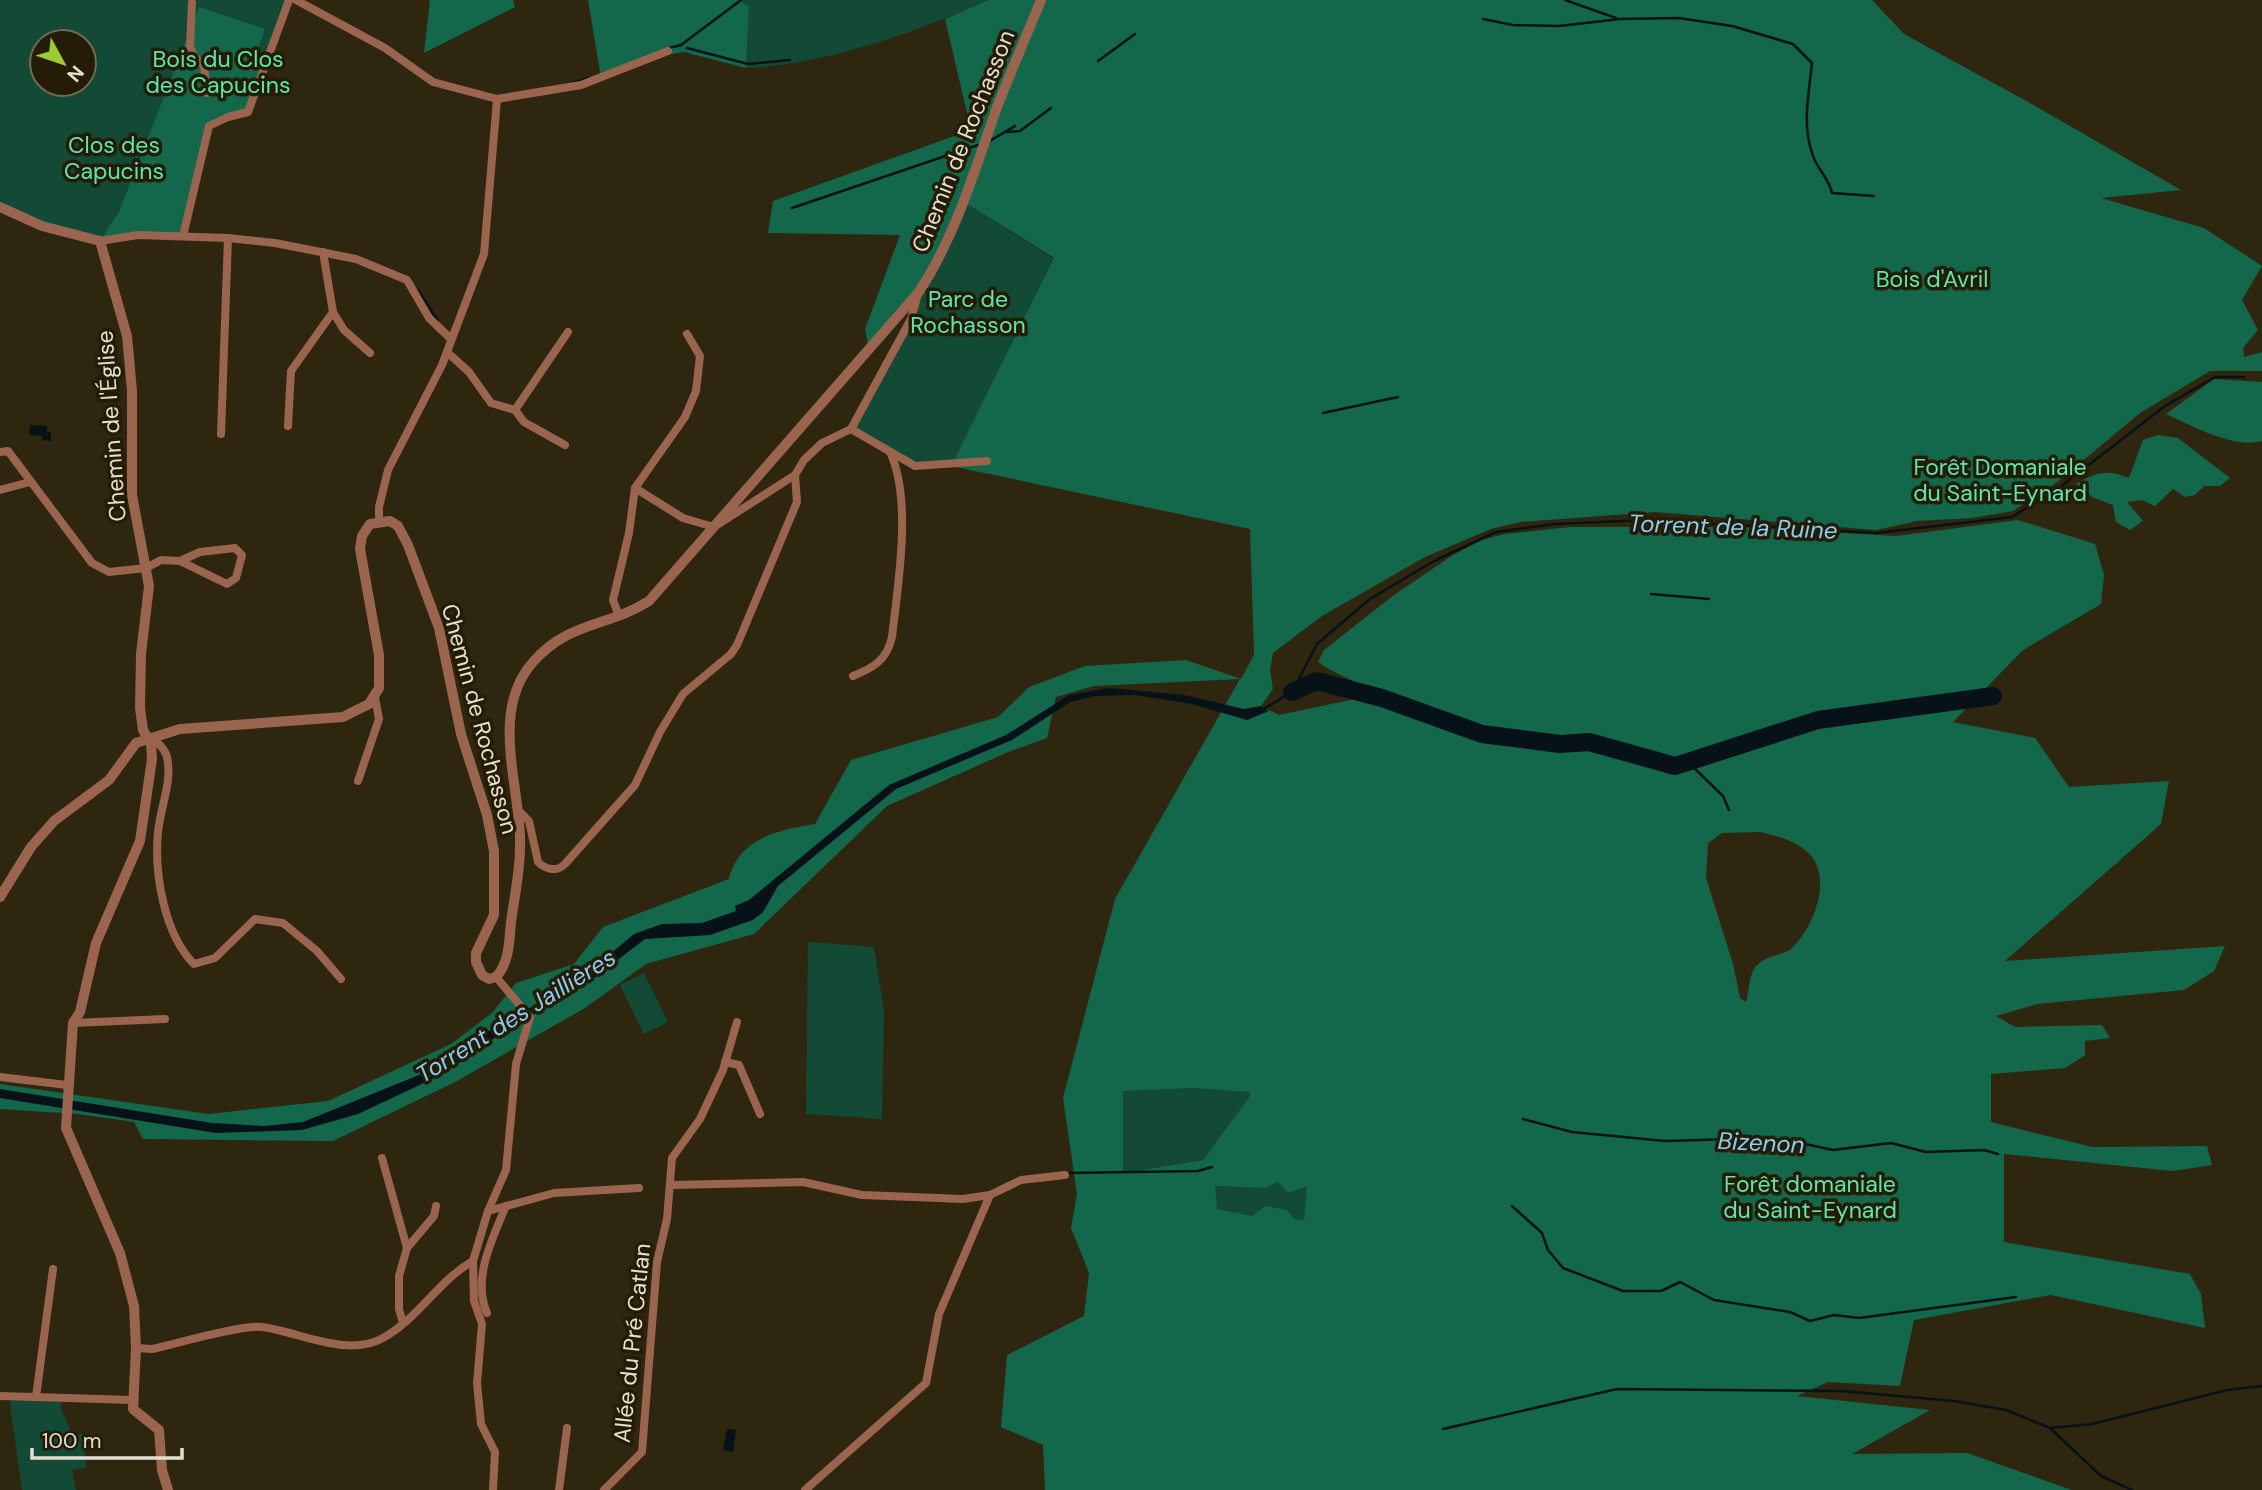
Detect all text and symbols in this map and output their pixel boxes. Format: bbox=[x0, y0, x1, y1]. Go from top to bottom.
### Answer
street label: Chemin de Rochasson bbox=[905, 25, 1021, 257]
north arrow bbox=[28, 28, 98, 98]
park label: Bois du Clos des Capucins bbox=[145, 44, 291, 100]
text: N bbox=[62, 60, 90, 87]
park label: Clos des Capucins bbox=[64, 130, 164, 186]
park label: Bois d'Avril bbox=[1876, 264, 1988, 294]
park label: Parc de Rochasson bbox=[910, 284, 1026, 340]
street label: Chemin de l'Église bbox=[89, 329, 133, 523]
park label: Forêt Domaniale du Saint-Eynard bbox=[1913, 452, 2087, 508]
water label: Torrent de la Ruine bbox=[1628, 507, 1838, 546]
street label: Chemin de Rochasson bbox=[435, 601, 525, 837]
water label: Torrent des Jaillières bbox=[410, 942, 621, 1090]
water label: Bizenon bbox=[1717, 1125, 1805, 1160]
park label: Forêt domaniale du Saint-Eynard bbox=[1723, 1169, 1897, 1225]
street label: Allée du Pré Catlan bbox=[607, 1242, 657, 1444]
scale bar bbox=[32, 1416, 182, 1460]
text: 100 m bbox=[42, 1427, 102, 1455]

